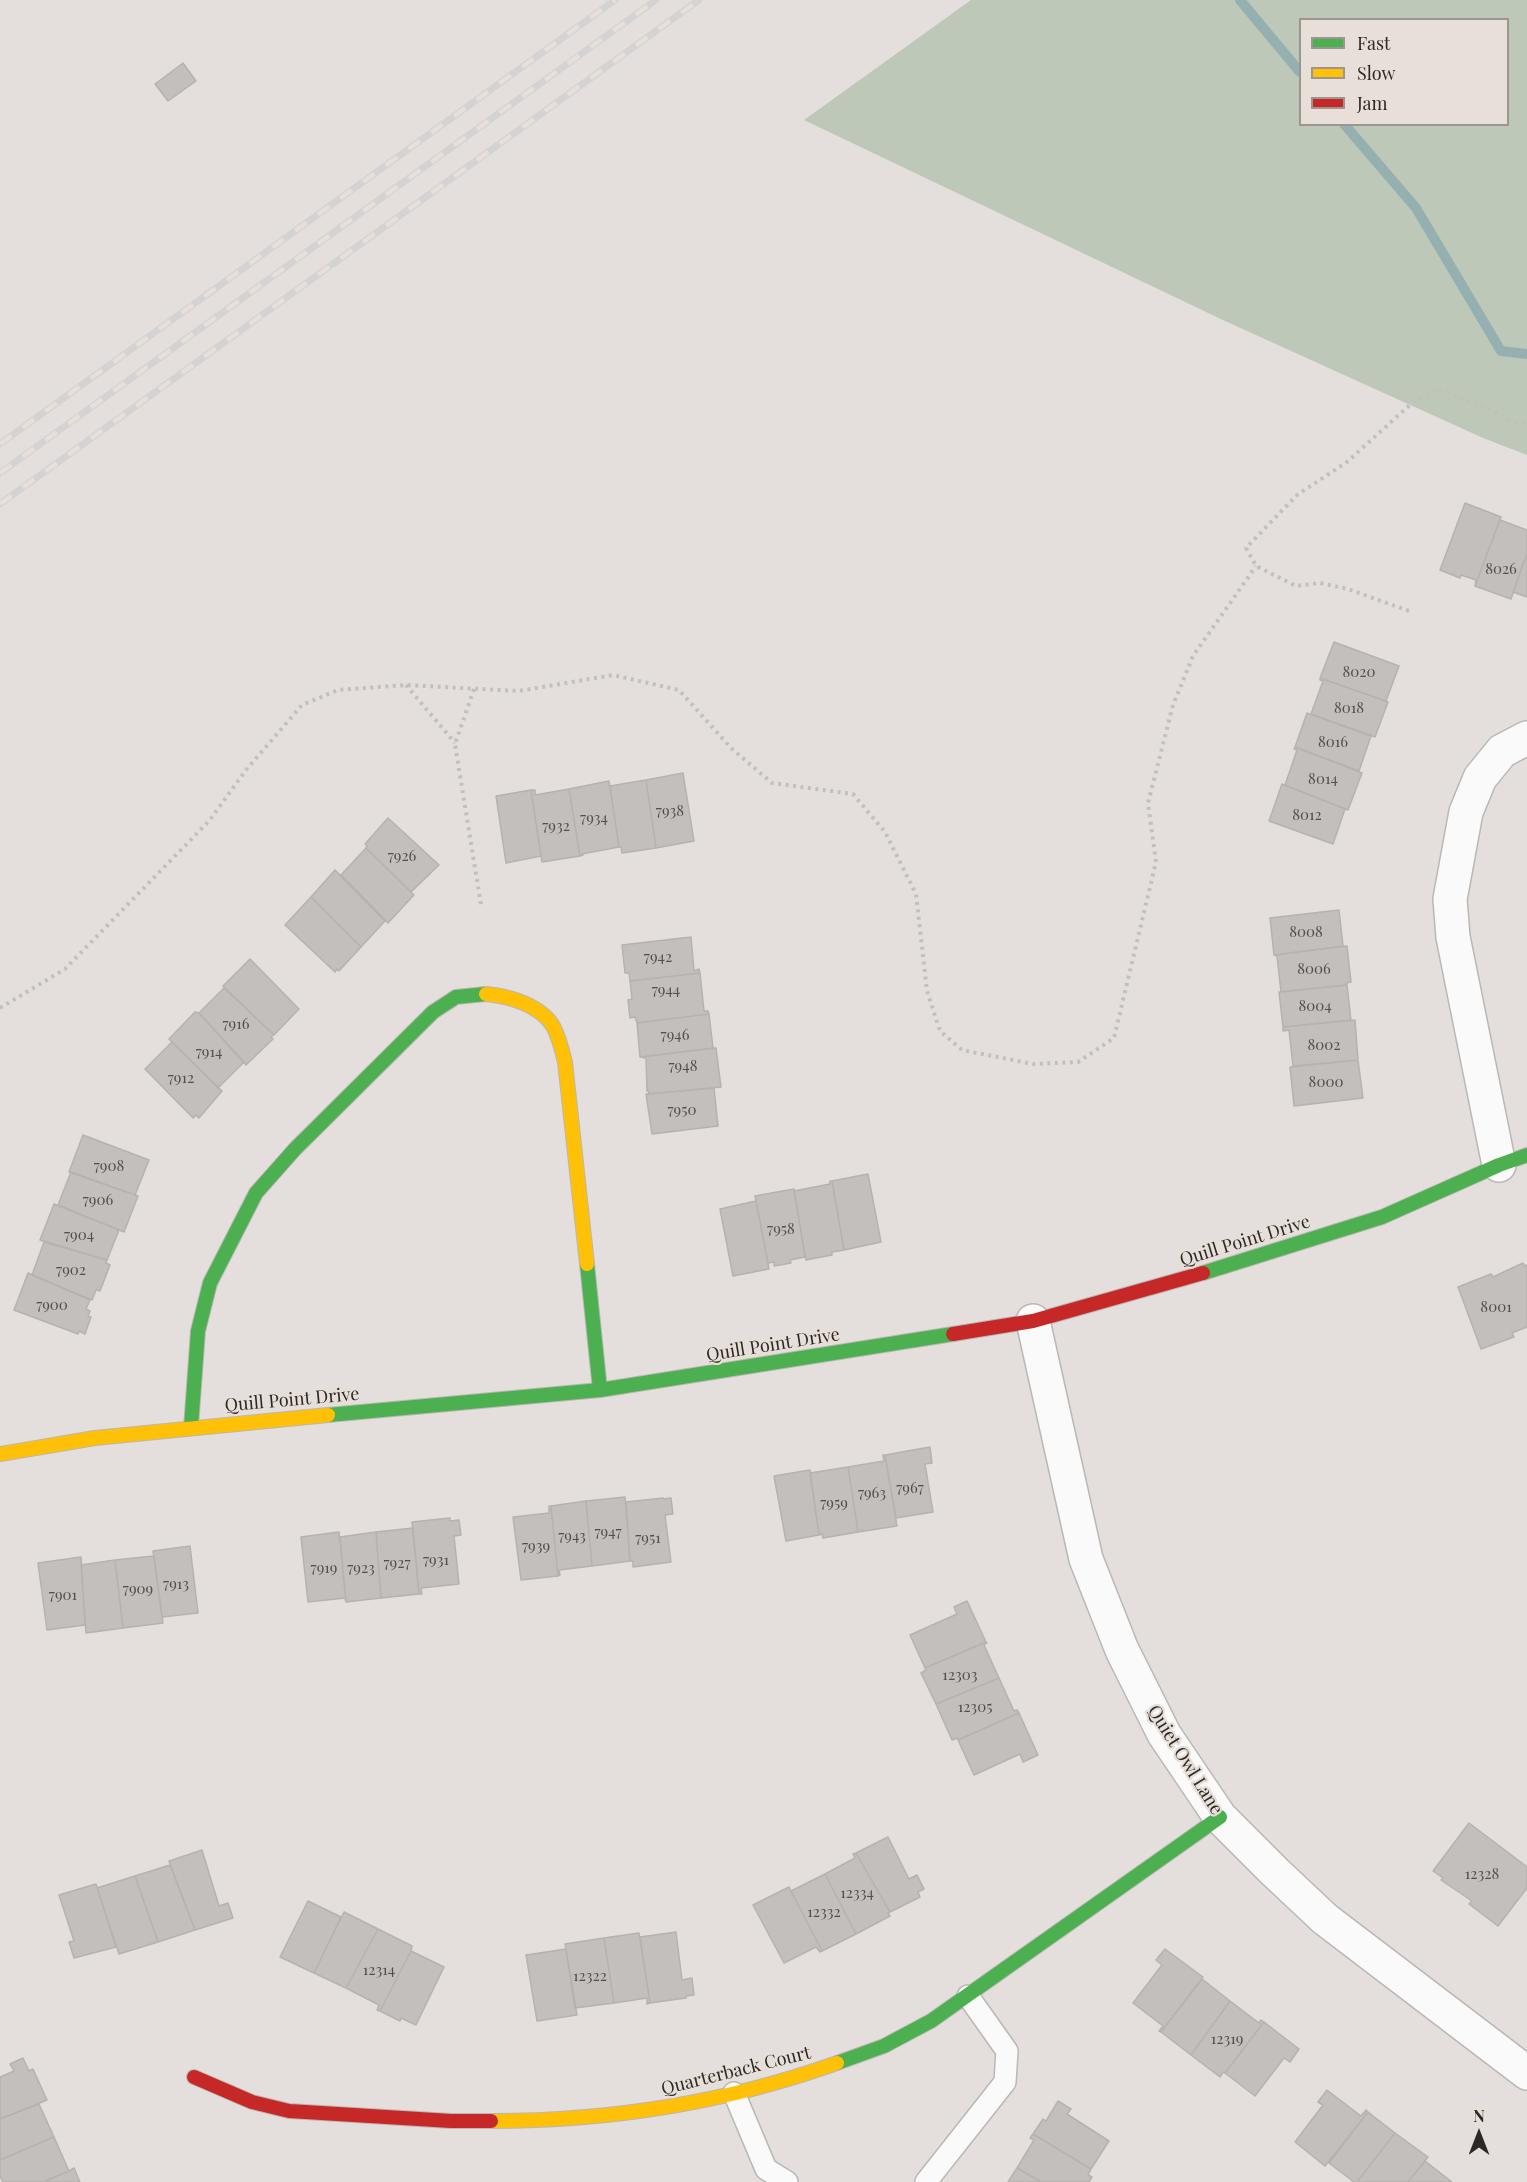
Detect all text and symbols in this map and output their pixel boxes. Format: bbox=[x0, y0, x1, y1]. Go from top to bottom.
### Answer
legend bbox=[1299, 18, 1509, 126]
text: Fast bbox=[1357, 31, 1390, 55]
text: Slow bbox=[1357, 61, 1395, 85]
text: Jam bbox=[1357, 91, 1387, 115]
house number: 8026 bbox=[1485, 560, 1517, 578]
house number: 8020 bbox=[1343, 663, 1375, 681]
house number: 8018 bbox=[1334, 699, 1364, 717]
house number: 8016 bbox=[1318, 733, 1348, 751]
house number: 8014 bbox=[1308, 770, 1338, 788]
house number: 7938 bbox=[656, 802, 684, 820]
house number: 8012 bbox=[1292, 806, 1322, 824]
house number: 7934 bbox=[580, 809, 608, 827]
house number: 7932 bbox=[542, 817, 570, 835]
house number: 7926 bbox=[388, 847, 416, 865]
house number: 8008 bbox=[1289, 923, 1323, 941]
house number: 7942 bbox=[644, 948, 672, 966]
house number: 8006 bbox=[1297, 960, 1331, 978]
house number: 7944 bbox=[652, 981, 680, 999]
house number: 8004 bbox=[1298, 997, 1332, 1015]
house number: 7916 bbox=[222, 1015, 250, 1033]
house number: 7946 bbox=[661, 1026, 689, 1044]
house number: 8002 bbox=[1308, 1036, 1340, 1054]
house number: 7914 bbox=[196, 1043, 222, 1061]
house number: 7948 bbox=[669, 1057, 697, 1075]
house number: 7912 bbox=[168, 1069, 194, 1087]
house number: 8000 bbox=[1309, 1073, 1343, 1091]
house number: 7950 bbox=[668, 1101, 696, 1119]
house number: 7908 bbox=[94, 1157, 124, 1175]
house number: 7906 bbox=[83, 1191, 113, 1209]
street label: Quill Point Drive bbox=[1177, 1211, 1313, 1271]
house number: 7958 bbox=[767, 1220, 795, 1238]
house number: 7904 bbox=[64, 1226, 94, 1244]
house number: 7902 bbox=[56, 1261, 86, 1279]
house number: 7900 bbox=[36, 1296, 68, 1314]
house number: 8001 bbox=[1480, 1298, 1512, 1316]
street label: Quill Point Drive bbox=[705, 1324, 841, 1366]
street label: Quill Point Drive bbox=[224, 1383, 360, 1417]
house number: 7967 bbox=[896, 1479, 924, 1497]
house number: 7963 bbox=[858, 1484, 886, 1502]
house number: 7959 bbox=[820, 1494, 848, 1512]
house number: 7947 bbox=[594, 1523, 622, 1541]
house number: 7943 bbox=[558, 1527, 586, 1545]
house number: 7951 bbox=[635, 1529, 661, 1547]
house number: 7939 bbox=[522, 1537, 550, 1555]
house number: 7931 bbox=[423, 1551, 449, 1569]
house number: 7927 bbox=[384, 1554, 410, 1572]
house number: 7919 bbox=[311, 1559, 337, 1577]
house number: 7923 bbox=[347, 1559, 375, 1577]
house number: 7913 bbox=[163, 1575, 189, 1593]
house number: 7909 bbox=[123, 1580, 153, 1598]
house number: 7901 bbox=[49, 1586, 77, 1604]
house number: 12303 bbox=[942, 1666, 978, 1684]
house number: 12305 bbox=[958, 1698, 992, 1716]
street label: Quiet Owl Lane bbox=[1143, 1701, 1227, 1819]
house number: 12328 bbox=[1465, 1865, 1499, 1883]
house number: 12334 bbox=[840, 1884, 874, 1902]
house number: 12332 bbox=[807, 1903, 841, 1921]
house number: 12314 bbox=[363, 1961, 395, 1979]
house number: 12322 bbox=[573, 1967, 607, 1985]
house number: 12319 bbox=[1211, 2030, 1243, 2048]
street label: Quarterback Court bbox=[659, 2042, 813, 2100]
north arrow bbox=[1449, 2104, 1509, 2164]
text: N bbox=[1473, 2105, 1485, 2126]

